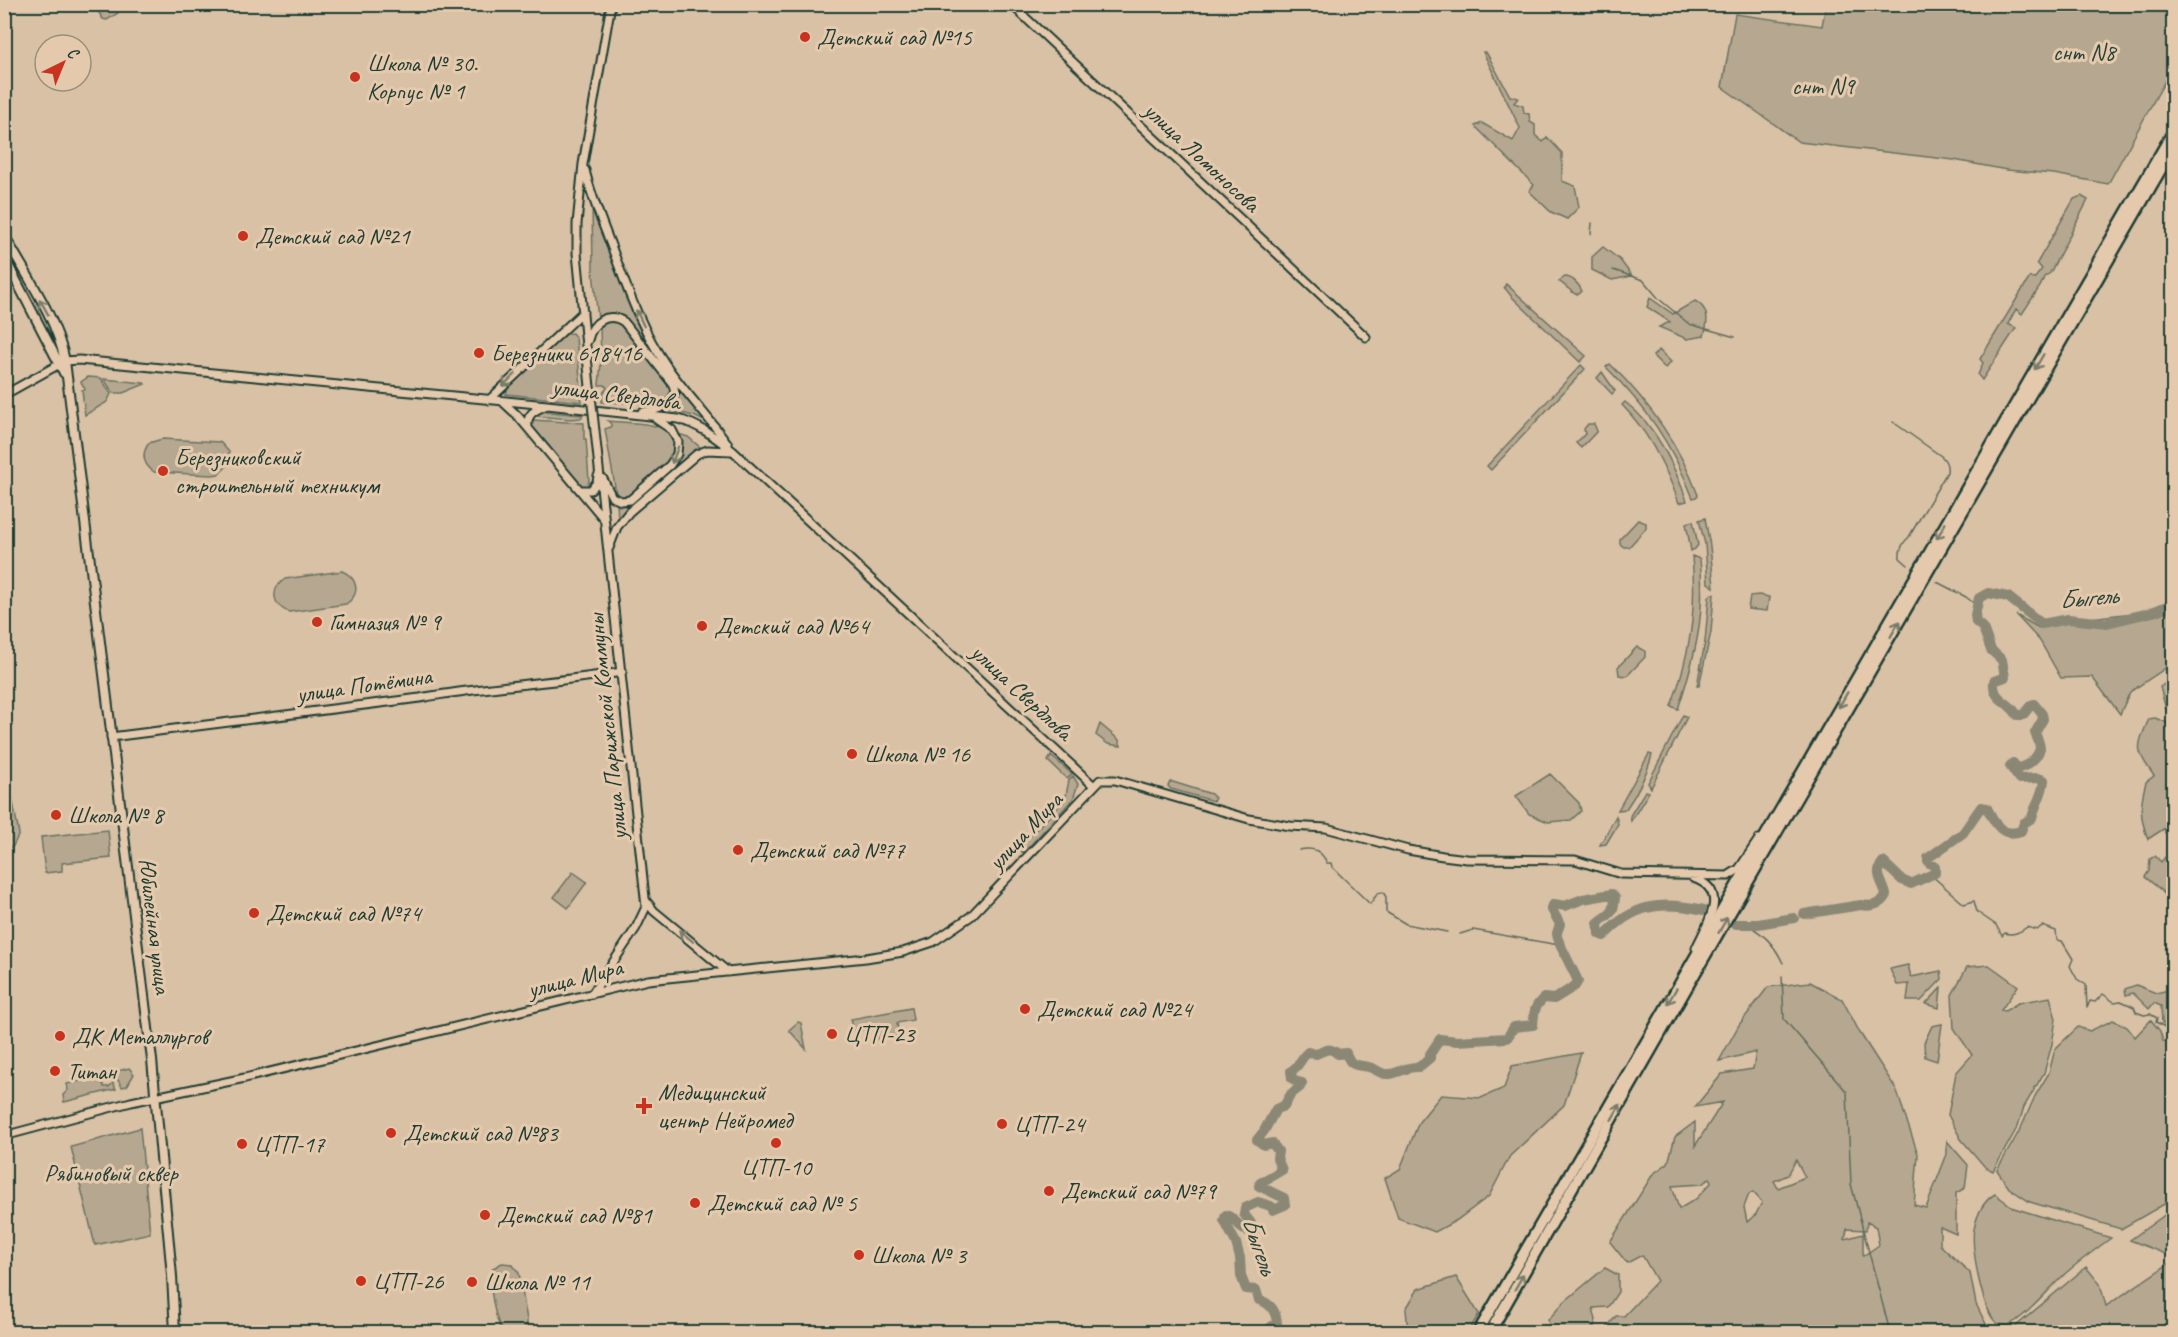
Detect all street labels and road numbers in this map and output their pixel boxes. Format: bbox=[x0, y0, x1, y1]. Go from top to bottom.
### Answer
street label: улица Ломоносова bbox=[1136, 94, 1267, 219]
street label: улица Свердлова bbox=[548, 371, 684, 417]
street label: улица Парижской Коммуны bbox=[580, 610, 634, 844]
street label: улица Свердлова bbox=[963, 636, 1081, 748]
street label: улица Потёмина bbox=[293, 660, 435, 710]
street label: улица Мира bbox=[980, 784, 1070, 878]
street label: Юбилейная улица bbox=[132, 857, 178, 997]
street label: улица Мира bbox=[523, 951, 627, 1005]

